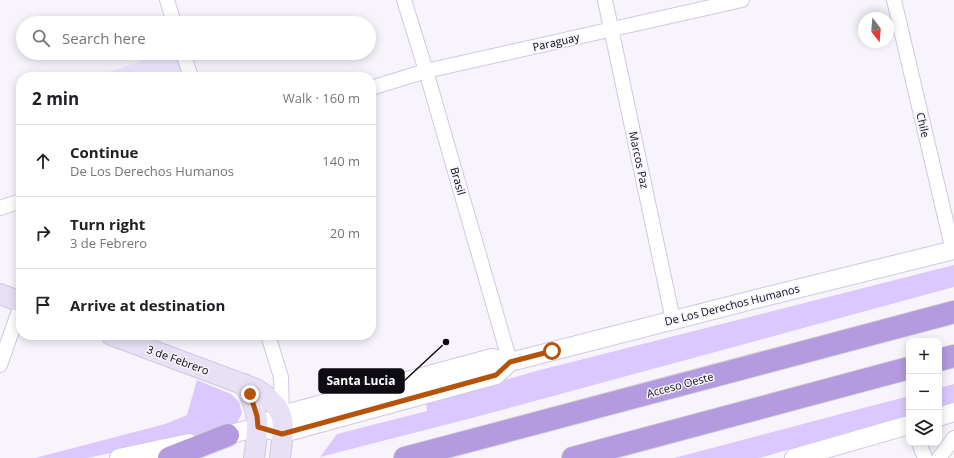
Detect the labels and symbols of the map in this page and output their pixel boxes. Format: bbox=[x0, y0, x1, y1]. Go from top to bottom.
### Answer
north arrow bbox=[858, 12, 894, 48]
street label: Paraguay bbox=[531, 29, 581, 54]
street label: Chile bbox=[913, 111, 934, 139]
street label: Marcos Paz bbox=[626, 130, 653, 190]
street label: Brasil bbox=[447, 165, 470, 197]
street label: De Los Derechos Humanos bbox=[663, 280, 801, 329]
street label: 3 de Febrero bbox=[145, 341, 212, 378]
route start bbox=[543, 342, 561, 360]
street label: Acceso Oeste bbox=[645, 368, 715, 401]
callout: Santa Lucia bbox=[319, 369, 404, 393]
text: Santa Lucia bbox=[326, 372, 396, 389]
route end bbox=[241, 385, 259, 403]

